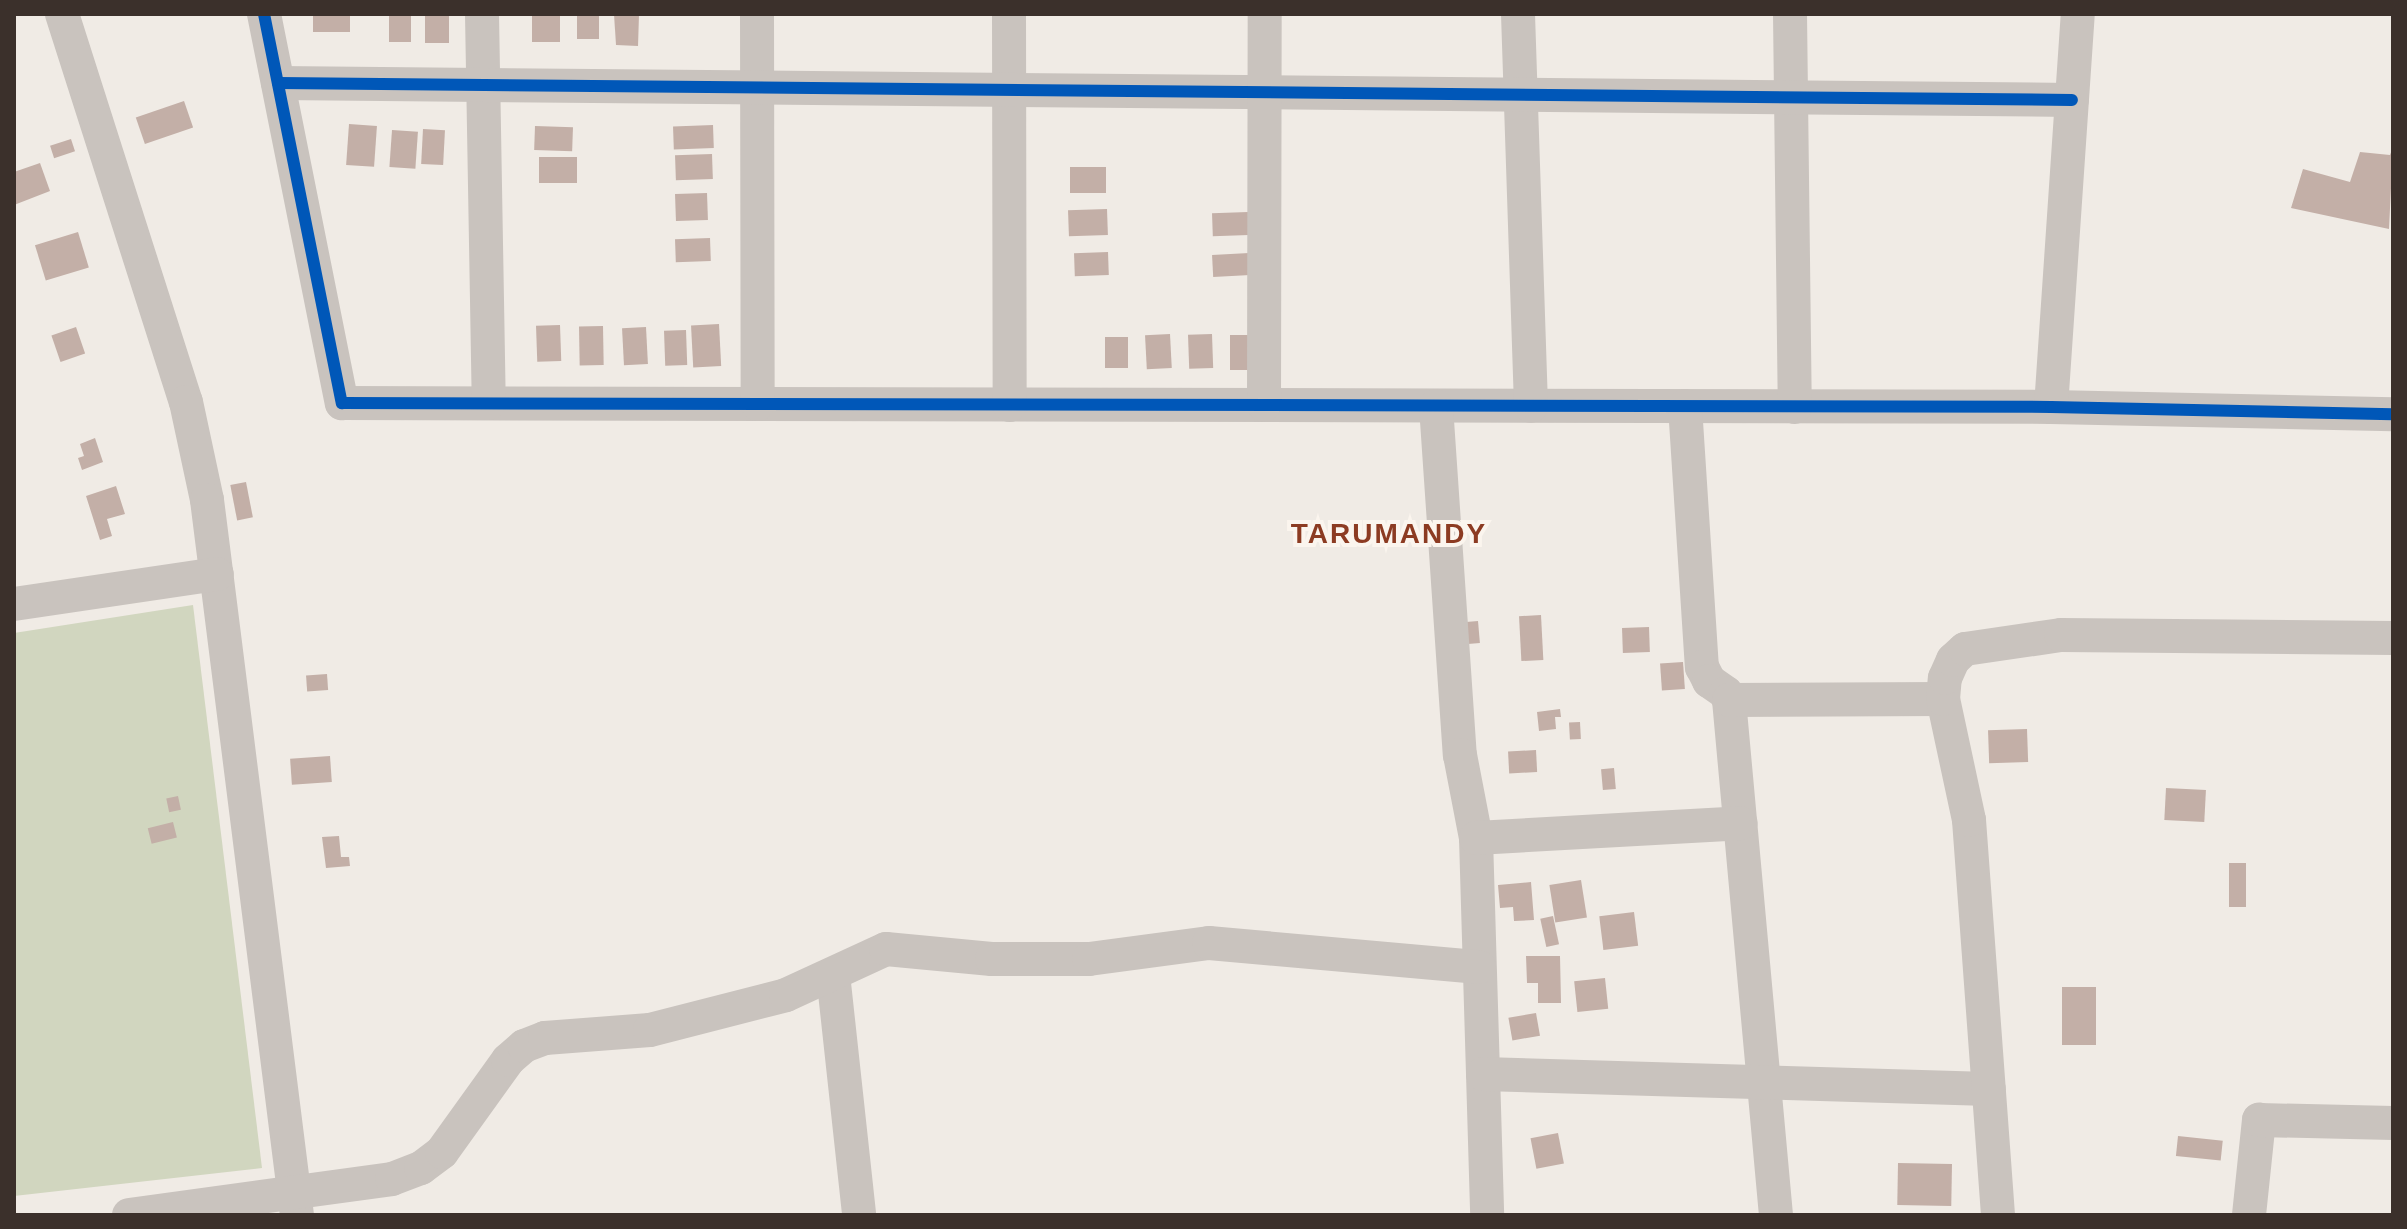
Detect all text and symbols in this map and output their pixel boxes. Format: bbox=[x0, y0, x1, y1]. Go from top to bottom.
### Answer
district label: TARUMANDY bbox=[1291, 517, 1487, 551]

